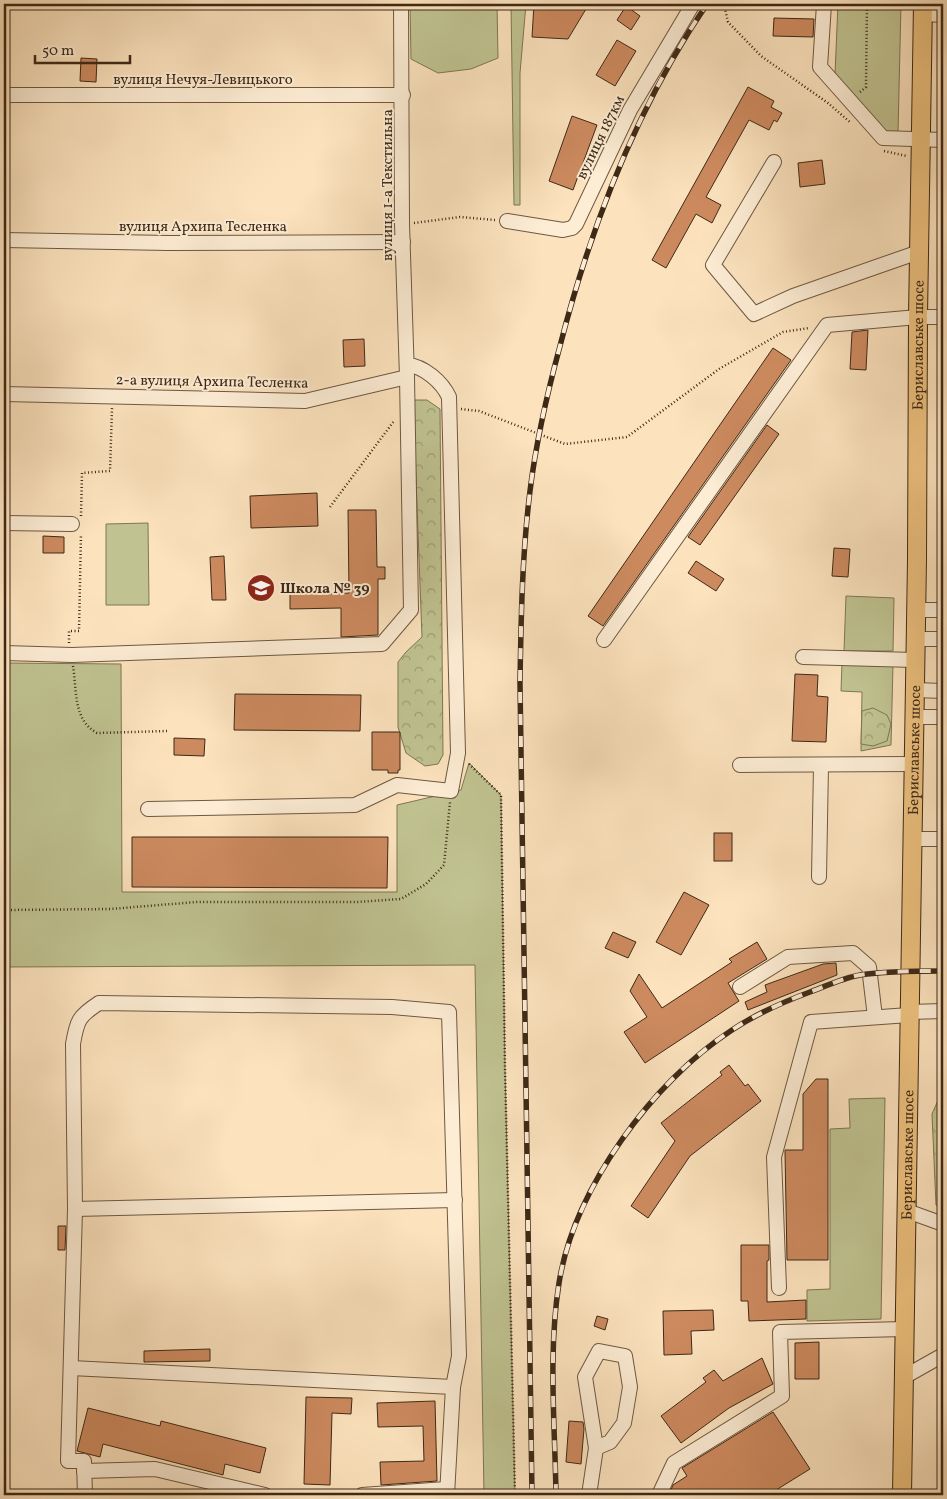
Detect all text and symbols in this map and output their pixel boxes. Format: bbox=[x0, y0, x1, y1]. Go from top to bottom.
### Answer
scale bar bbox=[35, 32, 130, 64]
text: 50 m bbox=[42, 41, 74, 62]
street label: вулиця Нечуя-Левицького bbox=[113, 70, 293, 91]
street label: вулиця 187км bbox=[572, 92, 631, 183]
street label: вулиця 1-а Текстильна bbox=[378, 109, 399, 261]
street label: вулиця Архипа Тесленка bbox=[119, 217, 287, 238]
street label: Бериславське шосе bbox=[909, 280, 931, 410]
street label: 2-а вулиця Архипа Тесленка bbox=[115, 370, 309, 395]
school or university icon: Школа № 39 bbox=[246, 573, 276, 603]
place label: Школа № 39 bbox=[280, 579, 369, 600]
street label: Бериславське шосе bbox=[904, 685, 927, 815]
street label: Бериславське шосе bbox=[897, 1090, 920, 1220]

